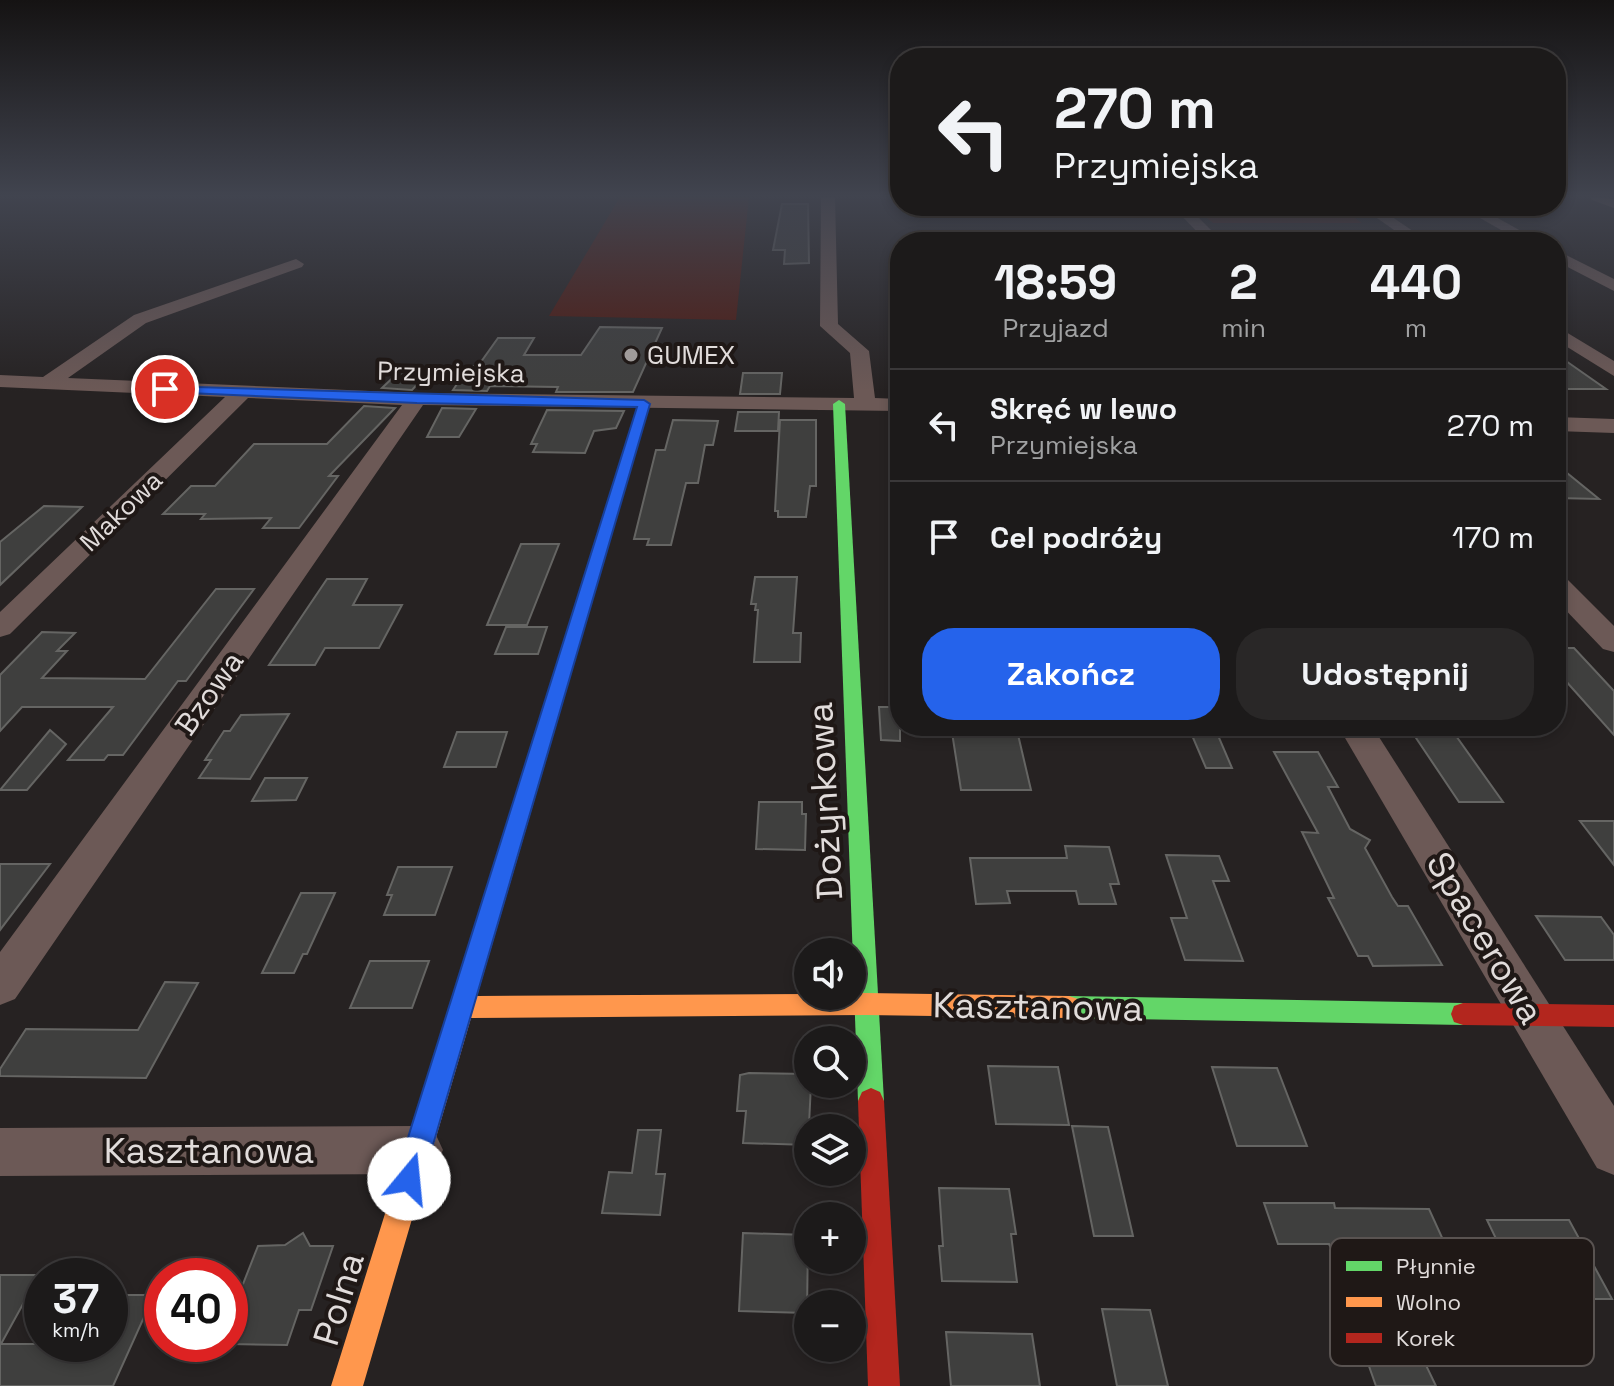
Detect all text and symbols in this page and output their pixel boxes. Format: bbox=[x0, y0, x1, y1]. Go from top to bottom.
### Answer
text: 270 m bbox=[1054, 73, 1216, 144]
icon: left bbox=[922, 80, 1026, 184]
text: Przymiejska bbox=[1054, 143, 1259, 189]
text: 18:59 bbox=[994, 252, 1117, 313]
text: 2 bbox=[1229, 252, 1258, 313]
text: 440 bbox=[1370, 252, 1462, 313]
text: Przyjazd bbox=[1003, 311, 1109, 345]
text: min bbox=[1221, 311, 1266, 345]
text: m bbox=[1405, 311, 1427, 345]
place label: GUMEX bbox=[647, 338, 735, 372]
marker: GUMEX bbox=[622, 346, 640, 364]
street label: Przymiejska bbox=[377, 354, 525, 390]
pin bbox=[131, 355, 199, 423]
icon: arrive bbox=[143, 367, 187, 411]
text: Skręć w lewo bbox=[990, 389, 1177, 428]
icon: left bbox=[922, 403, 966, 447]
text: 270 m bbox=[1447, 406, 1534, 445]
text: Przymiejska bbox=[990, 428, 1138, 462]
street label: Makowa bbox=[72, 463, 170, 559]
icon: arrive bbox=[922, 515, 966, 559]
text: Cel podróży bbox=[990, 518, 1162, 557]
text: 170 m bbox=[1452, 518, 1534, 557]
button: Zakończ bbox=[922, 628, 1220, 720]
button: Udostępnij bbox=[1236, 628, 1534, 720]
street label: Bzowa bbox=[166, 643, 252, 743]
street label: Dożynkowa bbox=[797, 701, 853, 901]
street label: Spacerowa bbox=[1416, 844, 1554, 1032]
map controls bbox=[794, 938, 866, 1362]
button: sound bbox=[794, 938, 866, 1010]
street label: Kasztanowa bbox=[932, 982, 1144, 1032]
button: search bbox=[794, 1026, 866, 1098]
button: layers bbox=[794, 1114, 866, 1186]
street label: Kasztanowa bbox=[104, 1128, 314, 1174]
position arrow bbox=[367, 1137, 451, 1221]
button: + bbox=[794, 1202, 866, 1274]
legend bbox=[1330, 1238, 1594, 1366]
street label: Polna bbox=[303, 1247, 375, 1351]
text: Płynnie bbox=[1396, 1252, 1476, 1280]
speed limit sign: 40 bbox=[144, 1258, 248, 1362]
text: 37 bbox=[53, 1274, 99, 1325]
text: Wolno bbox=[1396, 1288, 1461, 1316]
button: − bbox=[794, 1290, 866, 1362]
text: km/h bbox=[52, 1317, 100, 1343]
text: Korek bbox=[1396, 1324, 1455, 1352]

